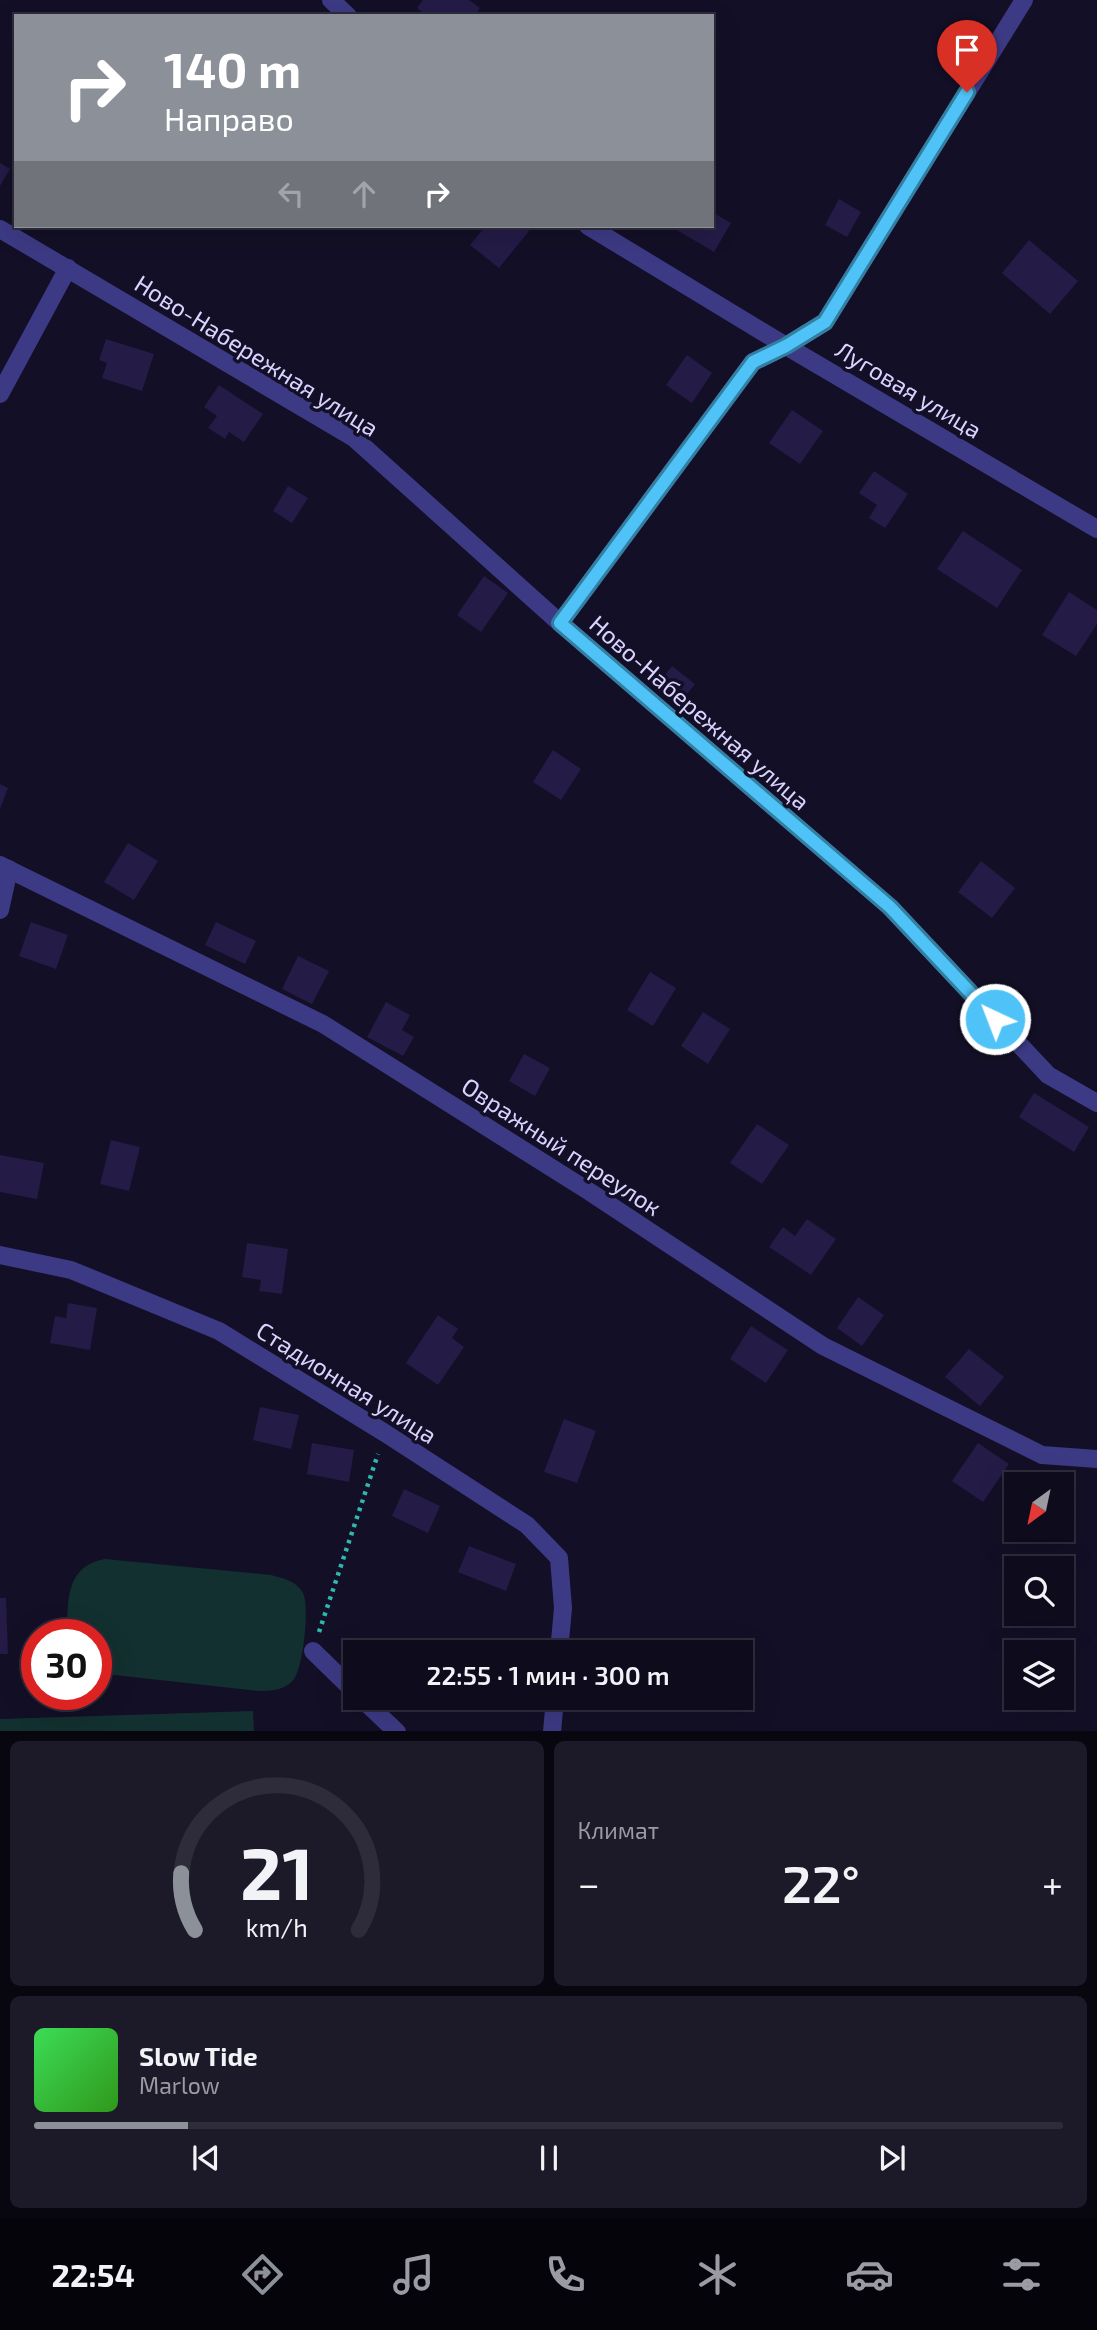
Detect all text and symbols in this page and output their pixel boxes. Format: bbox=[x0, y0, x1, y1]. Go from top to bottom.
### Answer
pin bbox=[937, 20, 997, 92]
icon: arrive bbox=[948, 31, 986, 69]
text: 140 m bbox=[164, 39, 301, 98]
icon: right bbox=[49, 42, 140, 133]
text: Направо bbox=[164, 99, 294, 137]
icon: left bbox=[272, 175, 310, 213]
icon: ahead bbox=[345, 175, 383, 213]
icon: right bbox=[418, 175, 456, 213]
street label: Ново-Набережная улица bbox=[129, 268, 384, 443]
street label: Луговая улица bbox=[830, 334, 987, 445]
street label: Ново-Набережная улица bbox=[583, 609, 816, 816]
position arrow bbox=[958, 982, 1032, 1056]
street label: Овражный переулок bbox=[456, 1071, 667, 1222]
street label: Стадионная улица bbox=[251, 1315, 443, 1450]
north arrow bbox=[1004, 1472, 1074, 1542]
map controls bbox=[1004, 1472, 1074, 1710]
button: search bbox=[1004, 1556, 1074, 1626]
speed limit sign: 30 bbox=[21, 1619, 112, 1710]
button: layers bbox=[1004, 1640, 1074, 1710]
text: 22:55 · 1 мин · 300 m bbox=[426, 1659, 670, 1690]
text: Климат bbox=[578, 1816, 659, 1844]
text: 21 bbox=[240, 1827, 314, 1915]
text: 22° bbox=[782, 1851, 860, 1913]
text: − bbox=[578, 1860, 600, 1906]
text: + bbox=[1042, 1860, 1063, 1906]
text: km/h bbox=[246, 1911, 308, 1941]
text: Slow Tide bbox=[139, 2040, 258, 2071]
text: Marlow bbox=[139, 2071, 220, 2099]
icon: previous bbox=[187, 2139, 225, 2177]
icon: pause bbox=[530, 2139, 568, 2177]
icon: next bbox=[873, 2139, 911, 2177]
icon: directions bbox=[238, 2250, 287, 2299]
icon: music bbox=[389, 2250, 438, 2299]
icon: phone bbox=[541, 2250, 590, 2299]
icon: climate bbox=[693, 2250, 742, 2299]
icon: car bbox=[845, 2250, 894, 2299]
icon: filters bbox=[997, 2250, 1046, 2299]
text: 22:54 bbox=[51, 2255, 135, 2293]

